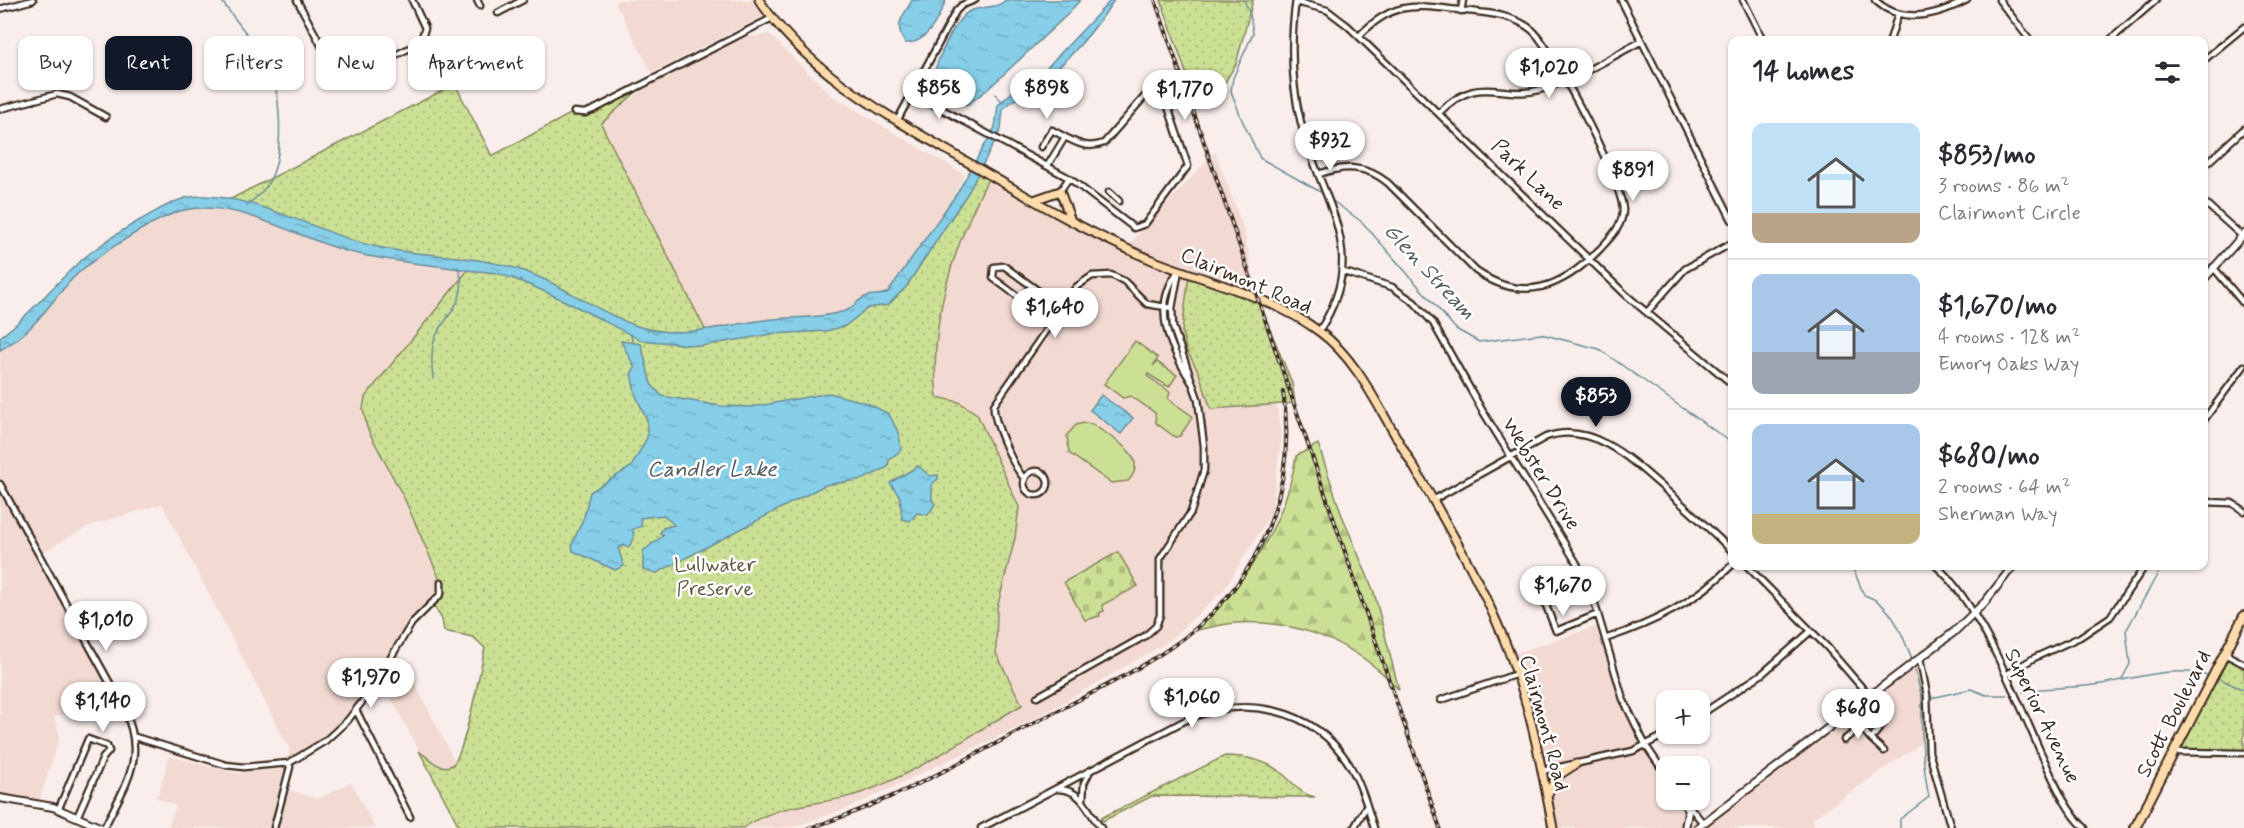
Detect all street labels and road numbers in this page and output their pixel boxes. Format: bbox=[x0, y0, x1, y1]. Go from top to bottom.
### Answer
street label: Park Lane bbox=[1485, 133, 1571, 217]
street label: Clairmont Road bbox=[1176, 241, 1316, 321]
street label: Webster Drive bbox=[1495, 412, 1587, 536]
street label: Superior Avenue bbox=[1997, 644, 2087, 788]
street label: Scott Boulevard bbox=[2130, 646, 2218, 782]
street label: Clairmont Road bbox=[1512, 652, 1576, 794]

